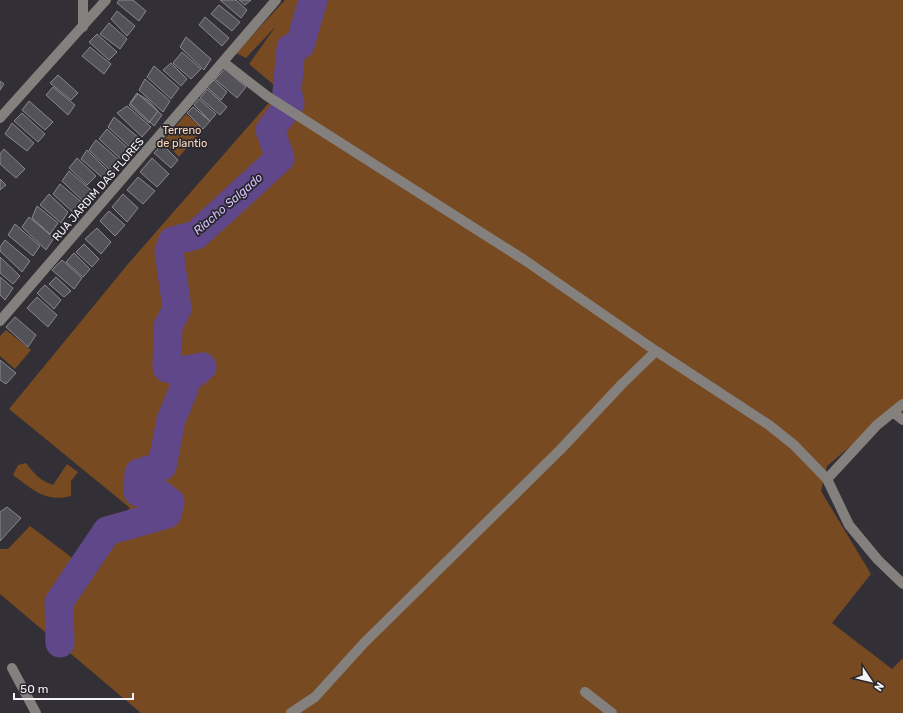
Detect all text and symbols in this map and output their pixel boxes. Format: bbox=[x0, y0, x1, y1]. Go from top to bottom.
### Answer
park label: Terreno de plantio bbox=[157, 124, 207, 150]
street label: RUA JARDIM DAS FLORES bbox=[50, 135, 147, 244]
water label: Riacho Salgado bbox=[191, 170, 266, 238]
north arrow bbox=[851, 661, 891, 701]
scale bar bbox=[14, 675, 133, 701]
text: N bbox=[871, 679, 886, 693]
text: 50 m bbox=[20, 682, 48, 696]

